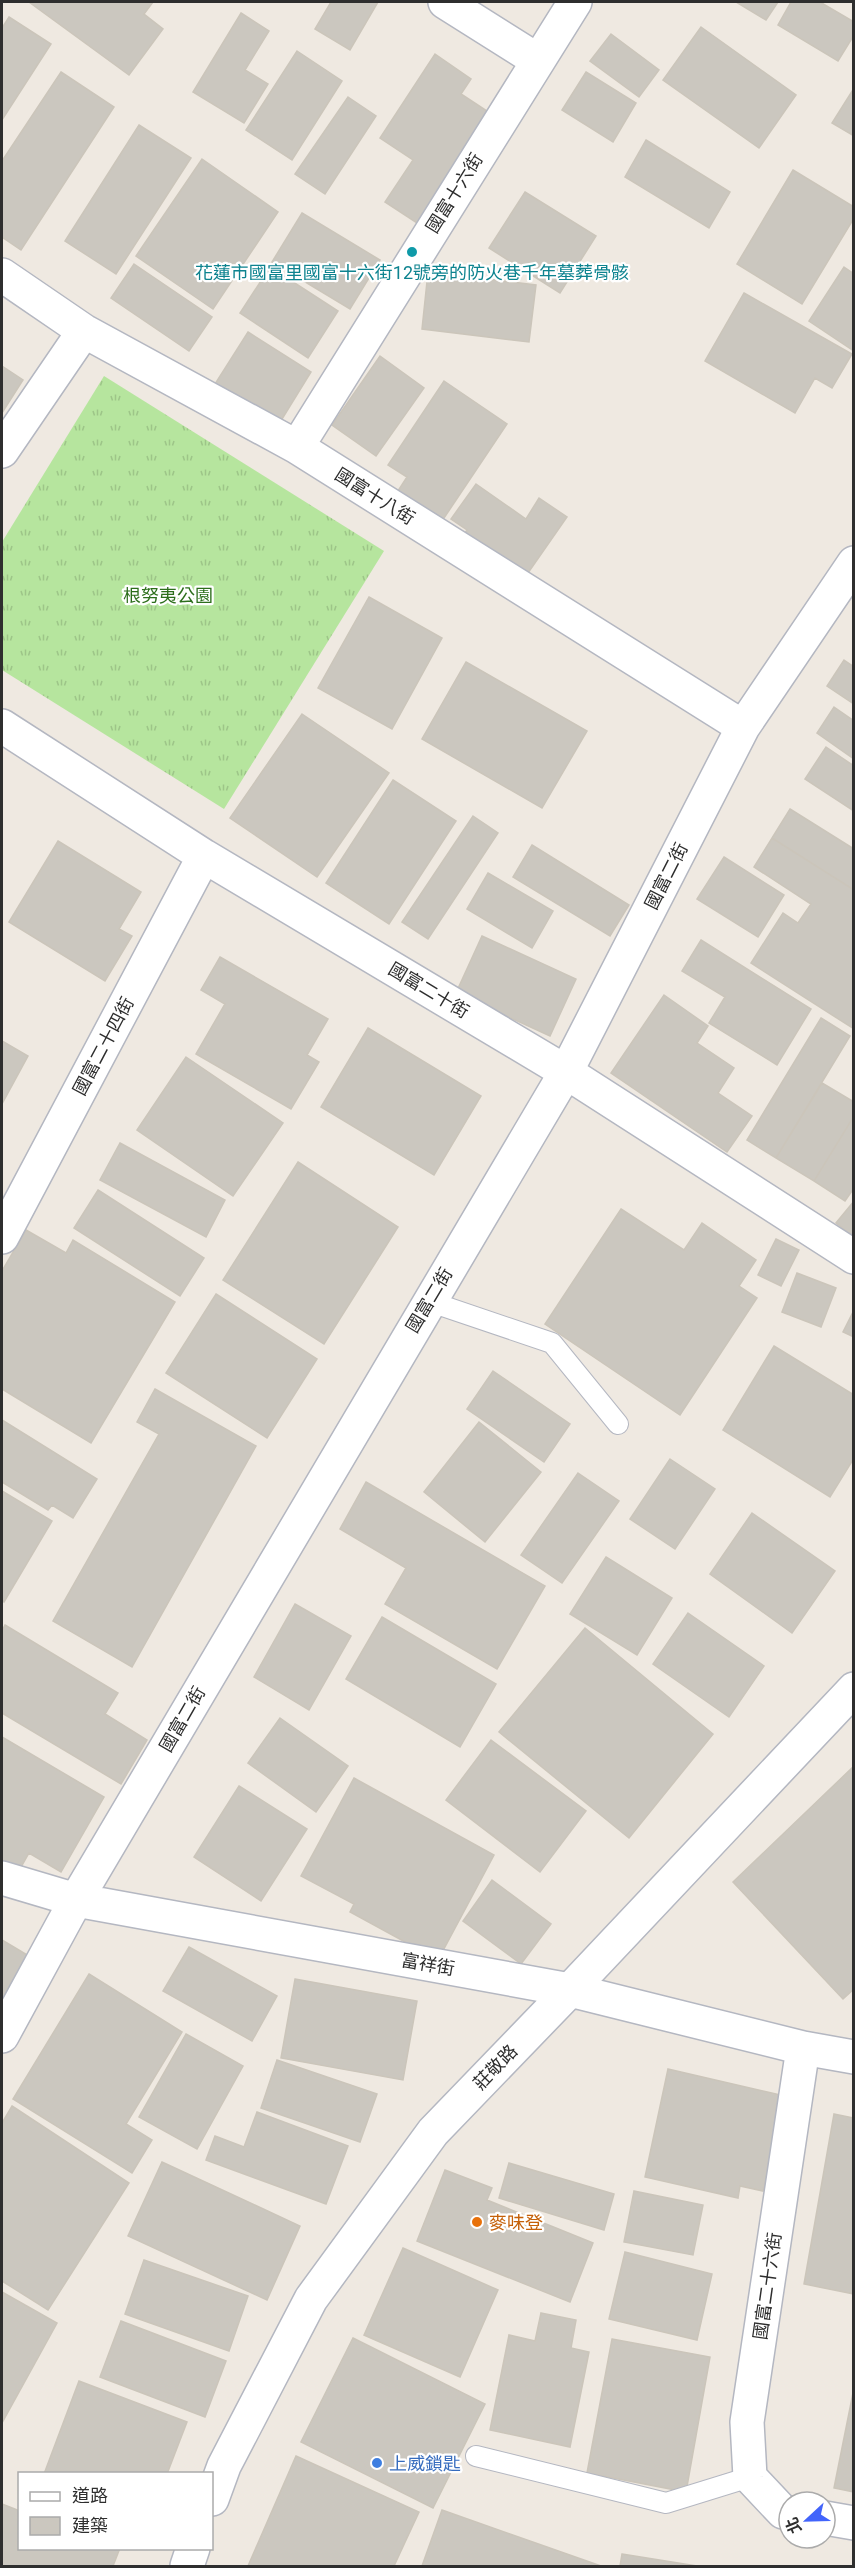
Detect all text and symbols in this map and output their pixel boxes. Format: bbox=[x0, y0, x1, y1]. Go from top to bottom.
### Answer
street label: 國富十六街 bbox=[421, 149, 487, 237]
marker: 花蓮市國富里國富十六街12號旁的防火巷千年墓葬骨骸 bbox=[405, 245, 419, 259]
place label: 花蓮市國富里國富十六街12號旁的防火巷千年墓葬骨骸 bbox=[195, 262, 629, 283]
street label: 國富十八街 bbox=[331, 463, 419, 529]
park label: 根努夷公園 bbox=[123, 585, 213, 606]
street label: 國富二街 bbox=[640, 839, 692, 913]
street label: 國富二十街 bbox=[385, 958, 473, 1022]
street label: 國富二十四街 bbox=[68, 993, 138, 1099]
street label: 國富二街 bbox=[401, 1264, 457, 1336]
street label: 國富二街 bbox=[155, 1683, 209, 1755]
street label: 富祥街 bbox=[400, 1949, 456, 1979]
street label: 莊敬路 bbox=[469, 2040, 521, 2094]
place label: 麥味登 bbox=[489, 2212, 543, 2233]
marker: 麥味登 bbox=[470, 2215, 484, 2229]
street label: 國富二十六街 bbox=[749, 2231, 785, 2341]
place label: 上威鎖匙 bbox=[389, 2453, 461, 2474]
marker: 上威鎖匙 bbox=[370, 2456, 384, 2470]
legend bbox=[18, 2472, 213, 2550]
text: 道路 bbox=[72, 2485, 108, 2506]
north arrow bbox=[777, 2490, 837, 2550]
text: 北 bbox=[782, 2514, 805, 2536]
text: 建築 bbox=[72, 2515, 108, 2536]

